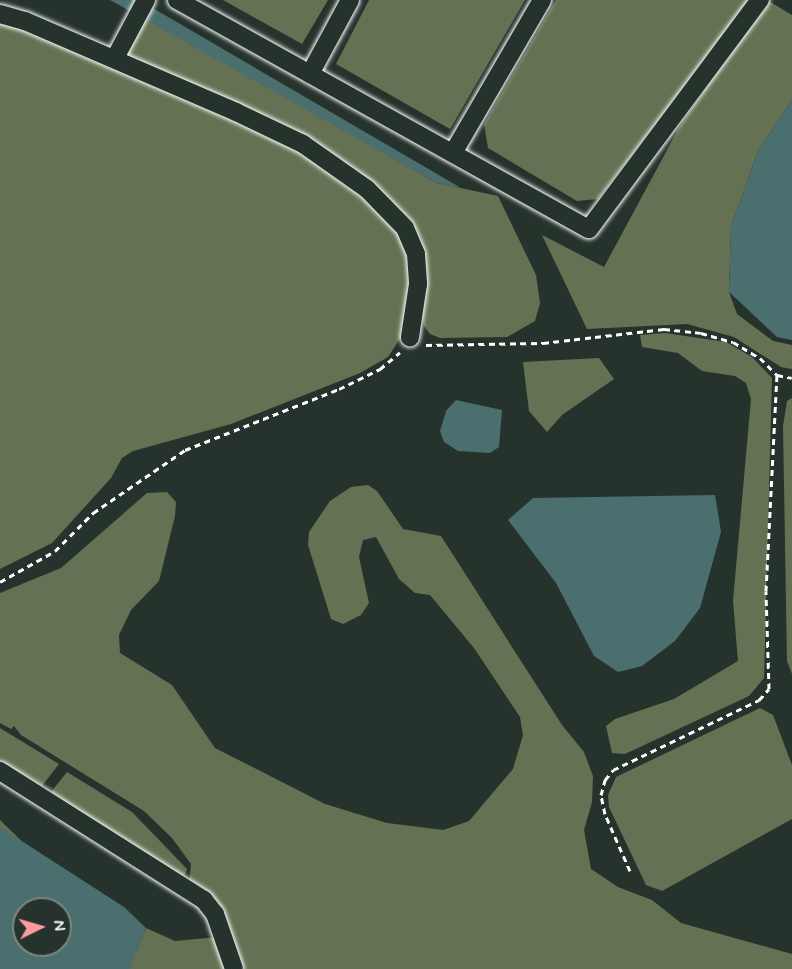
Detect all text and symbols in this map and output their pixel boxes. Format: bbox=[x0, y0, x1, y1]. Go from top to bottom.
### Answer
north arrow bbox=[12, 897, 72, 957]
text: N bbox=[48, 919, 69, 932]

